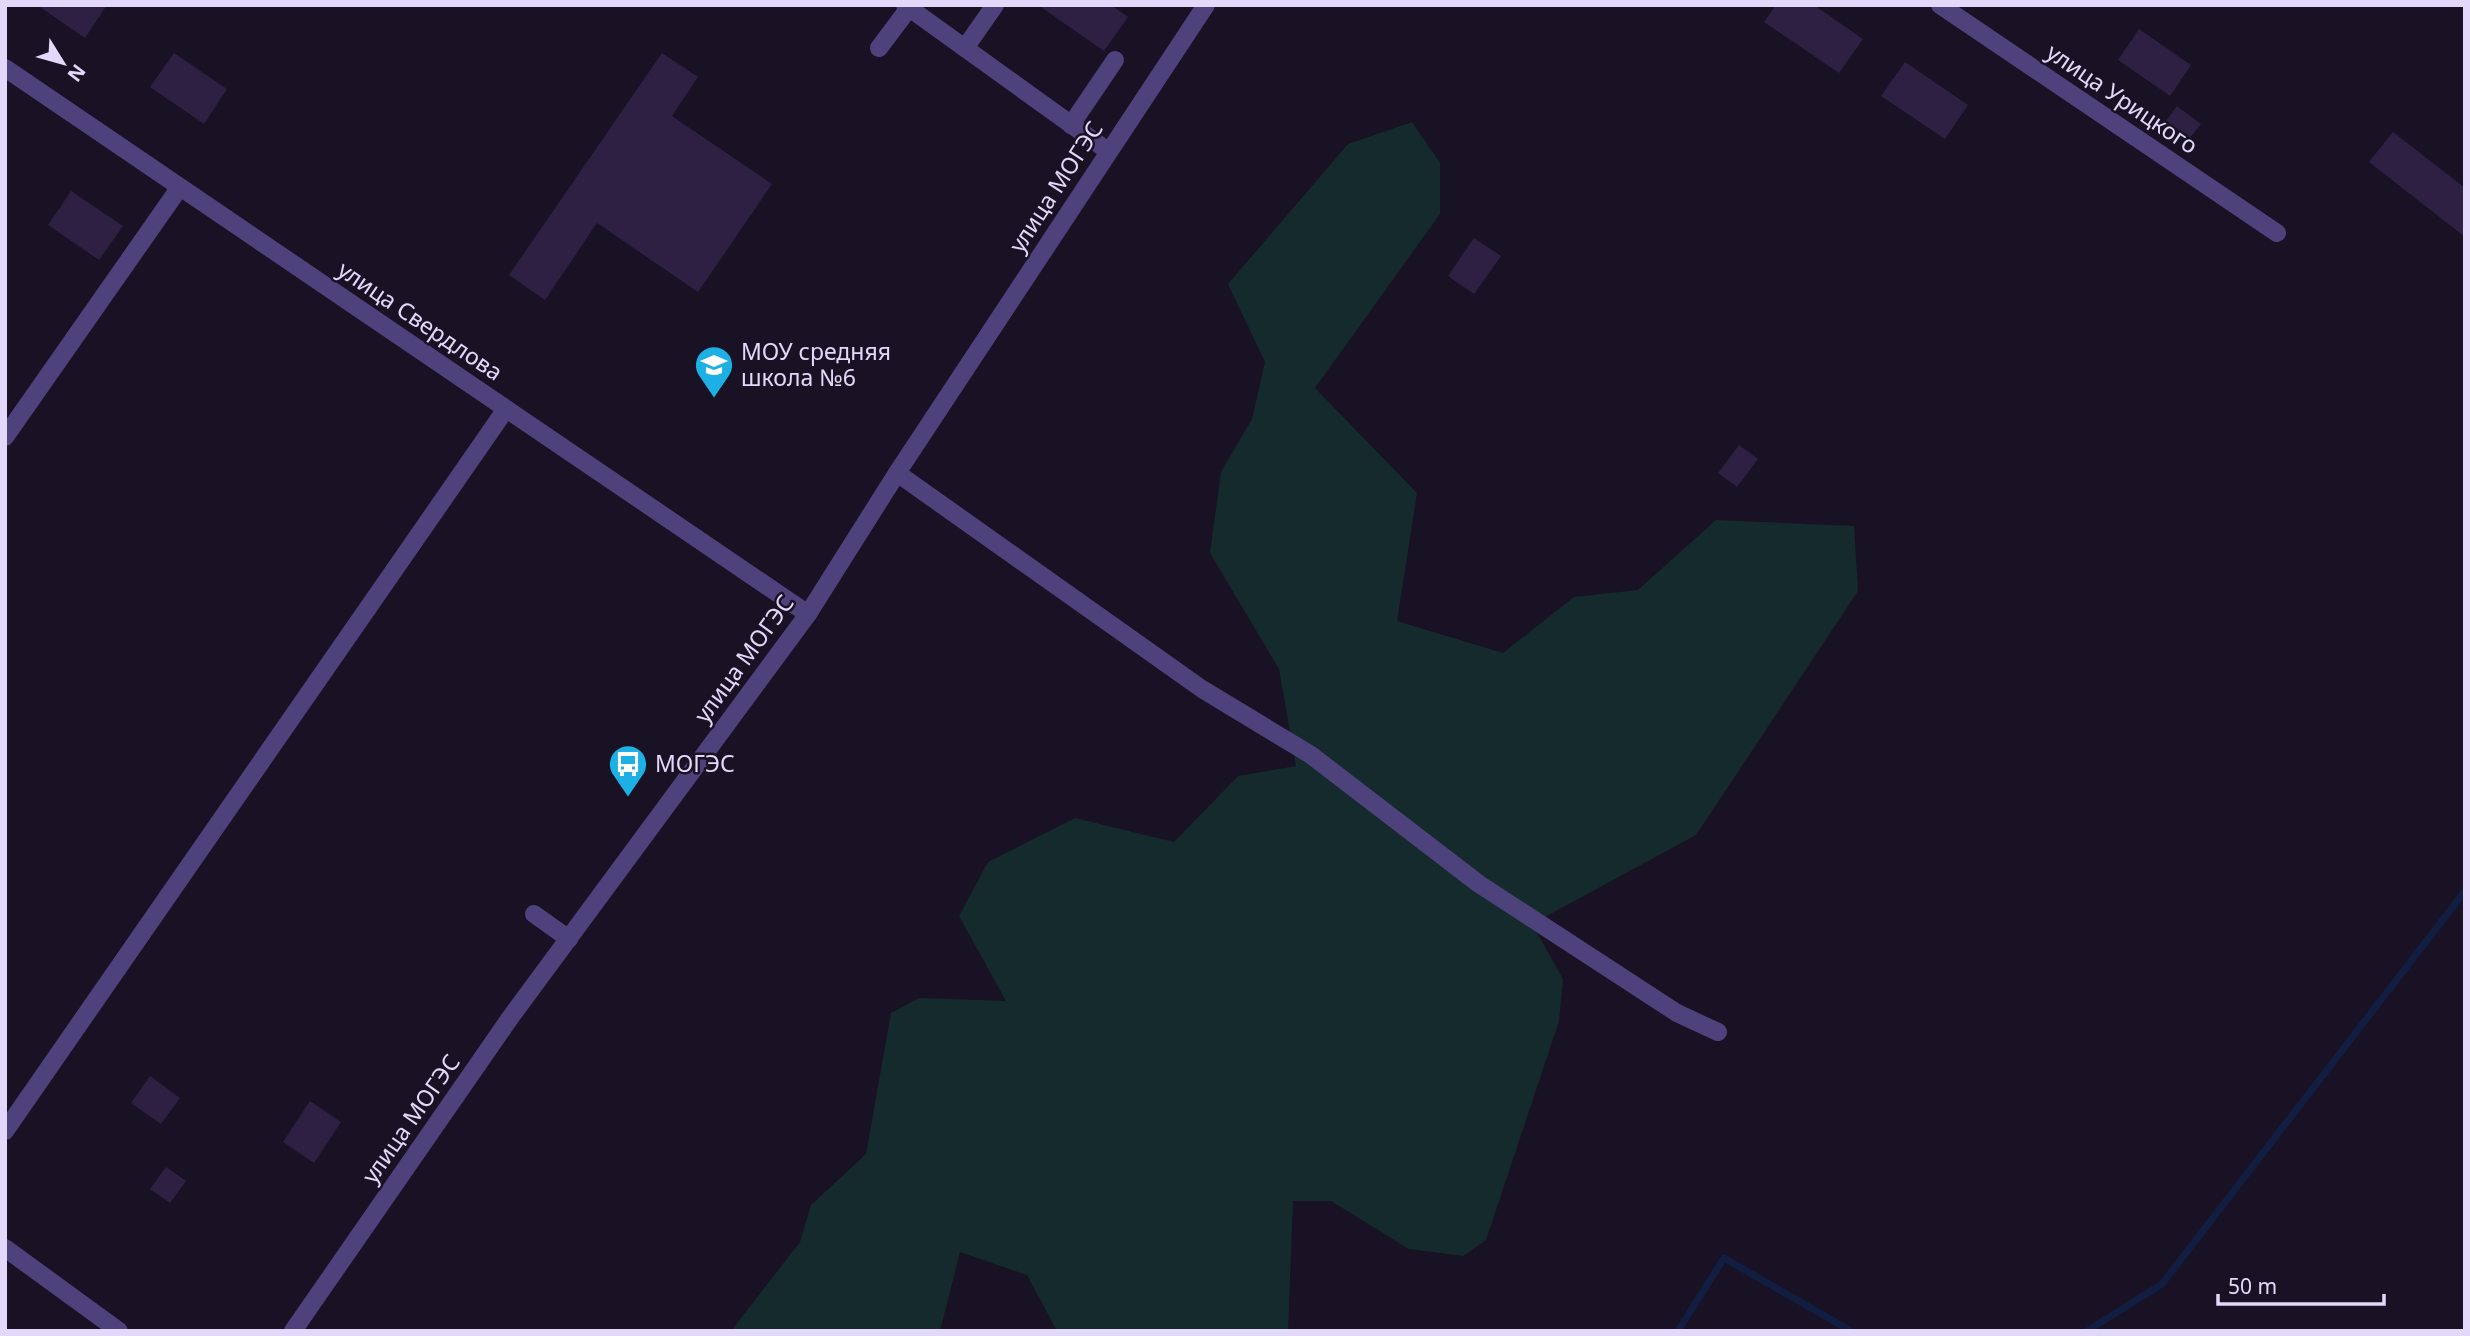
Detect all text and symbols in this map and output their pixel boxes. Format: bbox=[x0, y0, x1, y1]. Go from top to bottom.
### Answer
north arrow bbox=[28, 28, 98, 98]
street label: улица Урицкого bbox=[2040, 36, 2205, 161]
text: N bbox=[62, 59, 92, 87]
street label: улица МОГЭС bbox=[1001, 114, 1110, 258]
street label: улица Свердлова bbox=[332, 253, 509, 387]
place label: МОУ средняя школа №6 bbox=[741, 335, 891, 393]
school or university icon: МОУ средняя школа №6 bbox=[693, 344, 735, 399]
street label: улица МОГЭС bbox=[686, 588, 800, 729]
bus stop icon: МОГЭС bbox=[607, 743, 649, 798]
place label: МОГЭС bbox=[655, 747, 735, 779]
street label: улица МОГЭС bbox=[354, 1047, 467, 1189]
scale bar bbox=[2218, 1262, 2384, 1306]
text: 50 m bbox=[2228, 1272, 2277, 1300]

